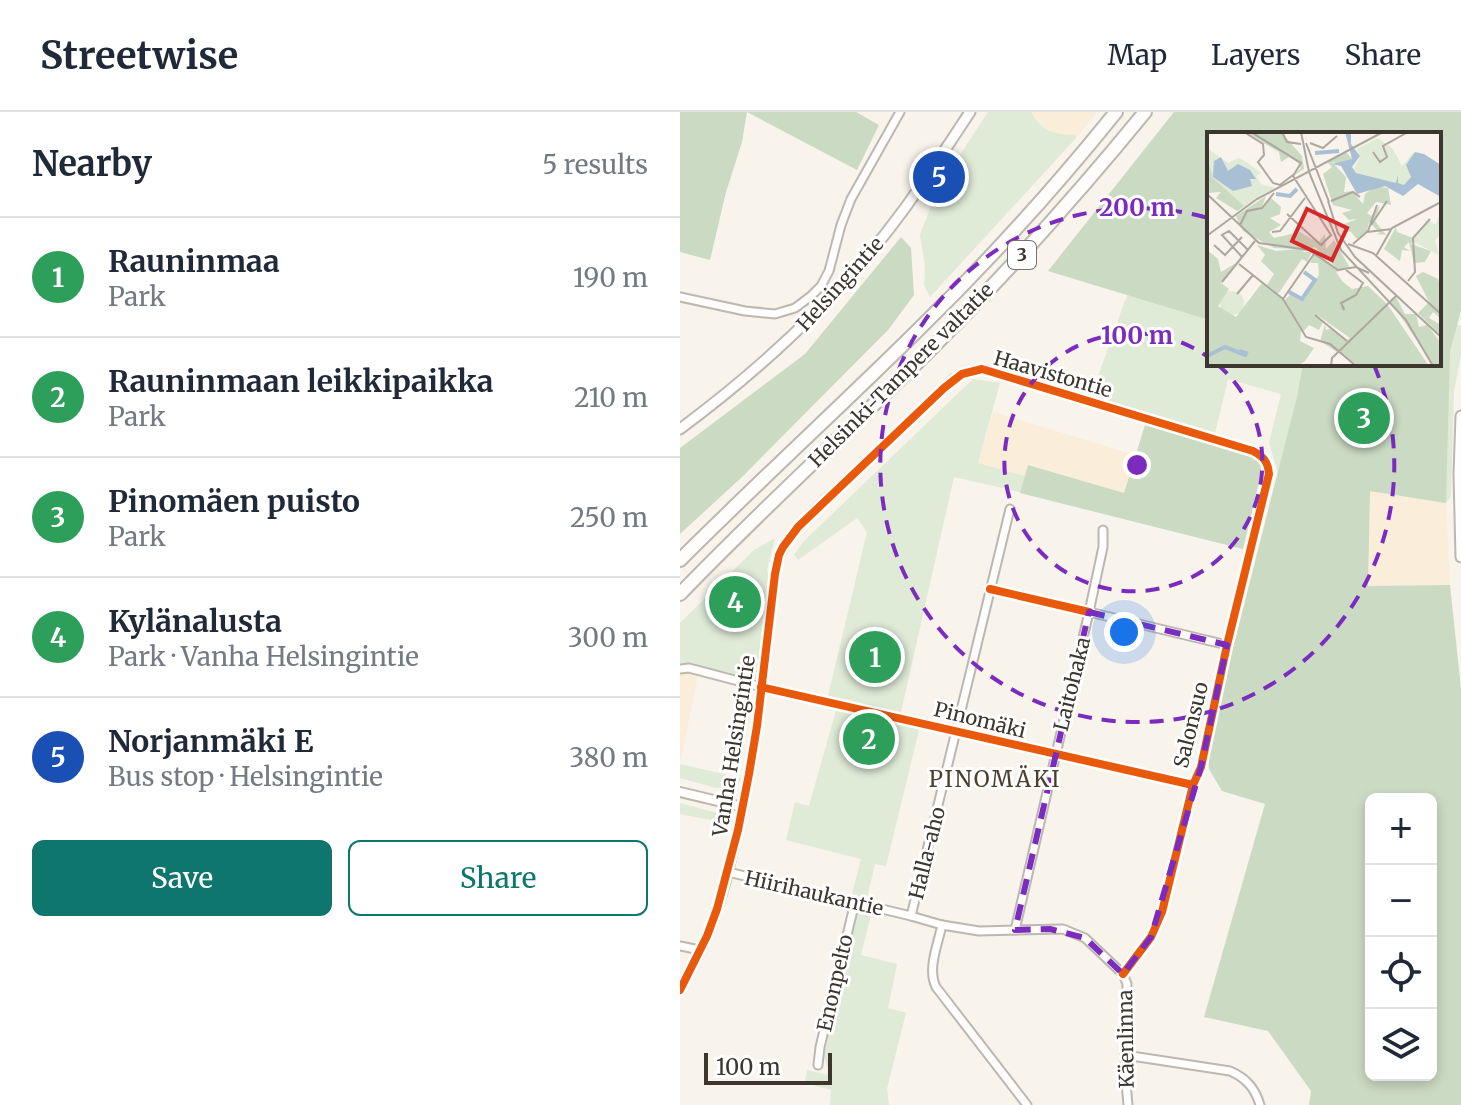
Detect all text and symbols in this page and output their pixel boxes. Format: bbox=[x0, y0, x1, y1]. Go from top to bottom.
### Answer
text: Streetwise bbox=[40, 32, 238, 79]
text: Map bbox=[1107, 37, 1167, 73]
text: Layers bbox=[1211, 37, 1300, 73]
text: Share bbox=[1344, 37, 1421, 73]
inset map bbox=[1207, 132, 1441, 366]
text: Nearby bbox=[32, 143, 152, 185]
pin: 5 bbox=[913, 147, 965, 207]
text: 5 results bbox=[542, 148, 648, 181]
text: 200 m bbox=[1099, 192, 1175, 223]
street label: Helsingintie bbox=[791, 231, 888, 336]
road number: 3 bbox=[1008, 241, 1036, 269]
text: Rauninmaa bbox=[108, 242, 280, 280]
text: 1 bbox=[52, 261, 64, 294]
text: 190 m bbox=[573, 261, 648, 294]
street label: Helsinki-Tampere valtatie bbox=[803, 277, 998, 472]
text: Park bbox=[108, 280, 166, 313]
text: 100 m bbox=[1101, 320, 1173, 351]
street label: Haavistontie bbox=[991, 345, 1115, 402]
text: Rauninmaan leikkipaikka bbox=[108, 362, 494, 400]
text: 2 bbox=[50, 381, 66, 414]
text: 210 m bbox=[574, 381, 648, 414]
pin: 3 bbox=[1338, 388, 1390, 448]
text: Park bbox=[108, 400, 166, 433]
centre of rings bbox=[1123, 451, 1151, 479]
text: Pinomäen puisto bbox=[108, 482, 360, 520]
text: 3 bbox=[51, 501, 65, 534]
text: 250 m bbox=[570, 501, 648, 534]
text: Park bbox=[108, 520, 166, 553]
pin: 4 bbox=[709, 572, 761, 632]
text: Kylänalusta bbox=[108, 602, 282, 640]
your location bbox=[1104, 612, 1144, 652]
text: 4 bbox=[50, 621, 66, 654]
text: 300 m bbox=[568, 621, 648, 654]
pin: 1 bbox=[849, 627, 901, 687]
street label: Laitohaka bbox=[1048, 634, 1095, 734]
text: Park · Vanha Helsingintie bbox=[108, 640, 419, 673]
street label: Vanha Helsingintie bbox=[707, 654, 760, 839]
street label: Salonsuo bbox=[1168, 679, 1213, 771]
street label: Pinomäki bbox=[931, 696, 1029, 743]
pin: 2 bbox=[843, 709, 895, 769]
text: Norjanmäki E bbox=[108, 722, 313, 760]
text: 5 bbox=[50, 741, 66, 774]
text: 380 m bbox=[569, 741, 648, 774]
text: Bus stop · Helsingintie bbox=[108, 760, 383, 793]
district label: PINOMÄKI bbox=[929, 765, 1061, 793]
map controls bbox=[1365, 793, 1437, 1081]
button: + bbox=[1365, 793, 1437, 865]
street label: Halla-aho bbox=[903, 804, 950, 902]
button: Save bbox=[32, 840, 332, 916]
button: Share bbox=[348, 840, 648, 916]
street label: Hiirihaukantie bbox=[742, 864, 886, 921]
button: − bbox=[1365, 865, 1437, 937]
street label: Enonpelto bbox=[811, 932, 858, 1034]
button: locate bbox=[1365, 937, 1437, 1009]
street label: Käenlinna bbox=[1112, 989, 1139, 1089]
button: layers bbox=[1365, 1009, 1437, 1081]
scale bar bbox=[704, 1049, 832, 1085]
text: 100 m bbox=[716, 1053, 781, 1081]

